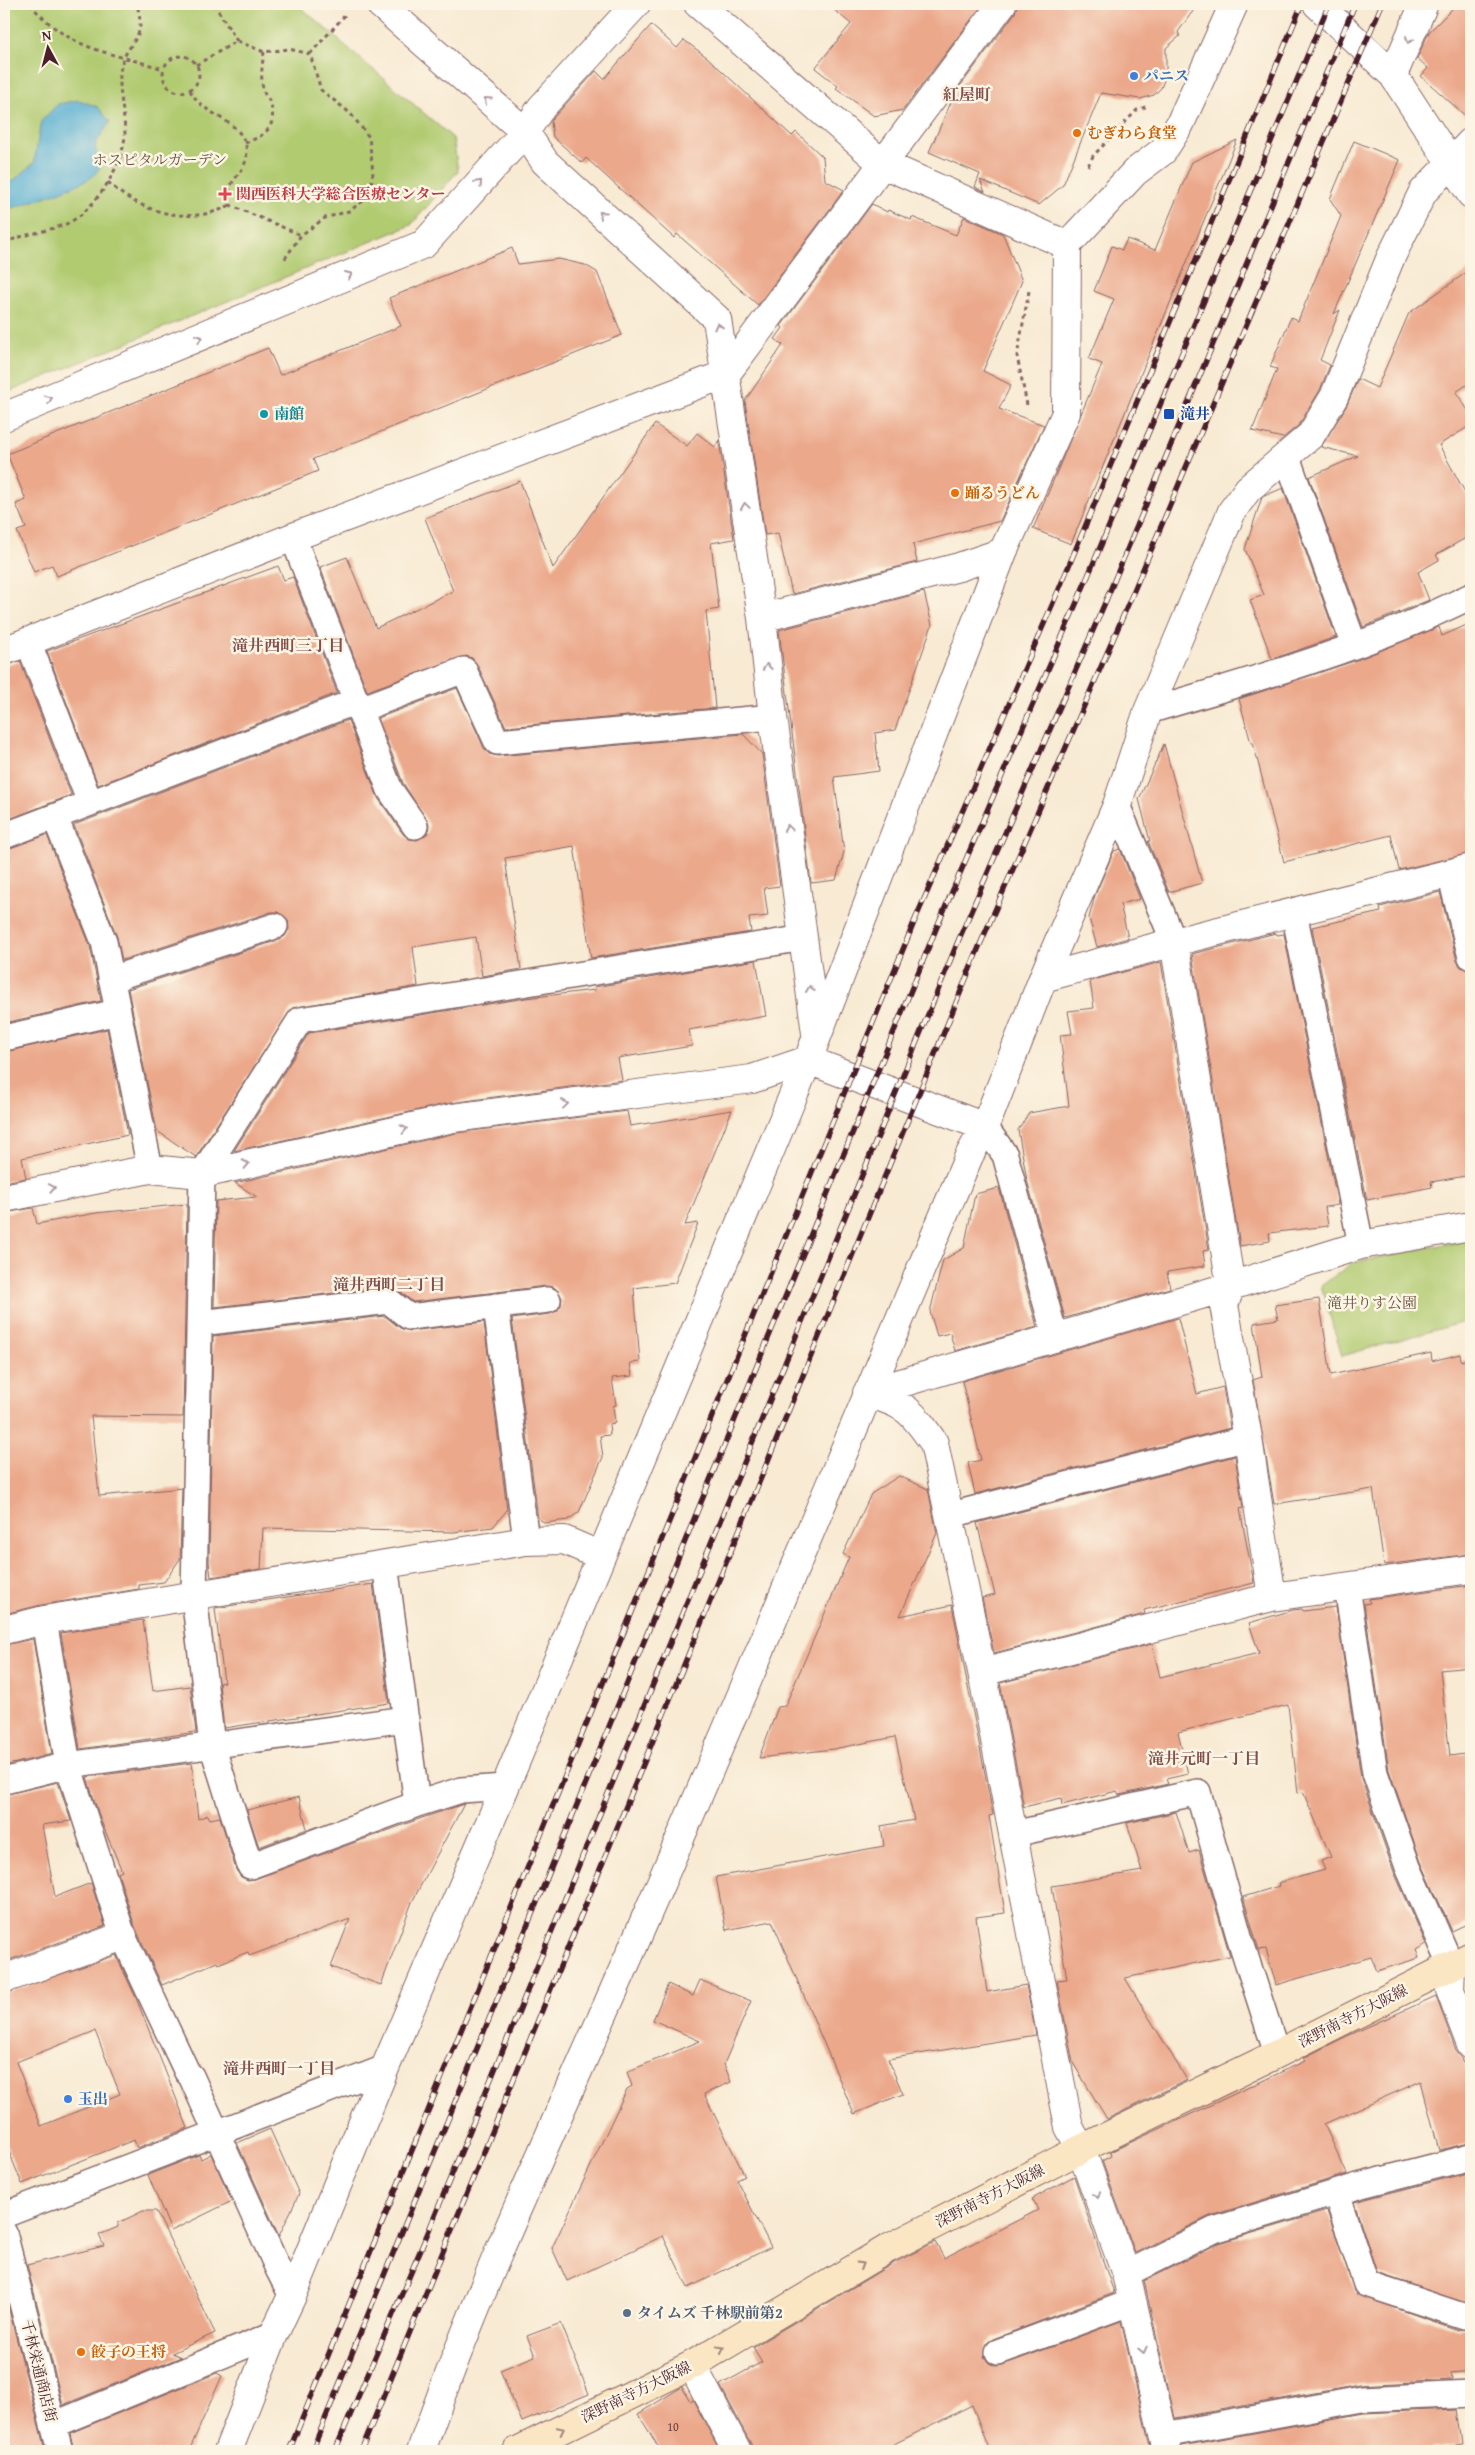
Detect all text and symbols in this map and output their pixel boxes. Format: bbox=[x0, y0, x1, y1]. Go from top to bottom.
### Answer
north arrow bbox=[22, 22, 72, 72]
text: N bbox=[41, 25, 53, 46]
one-way arrow bbox=[1404, 35, 1415, 44]
place label: パニス bbox=[1144, 65, 1189, 86]
marker: パニス bbox=[1128, 70, 1140, 82]
district label: 紅屋町 bbox=[943, 82, 991, 106]
one-way arrow bbox=[484, 97, 493, 106]
place label: むぎわら食堂 bbox=[1087, 122, 1177, 143]
marker: むぎわら食堂 bbox=[1071, 127, 1083, 139]
park label: ホスピタルガーデン bbox=[93, 149, 227, 170]
one-way arrow bbox=[473, 180, 482, 189]
place label: 関西医科大学総合医療センター bbox=[236, 183, 445, 204]
marker: 関西医科大学総合医療センター bbox=[218, 187, 232, 201]
one-way arrow bbox=[599, 211, 608, 220]
one-way arrow bbox=[345, 271, 353, 281]
one-way arrow bbox=[713, 322, 723, 331]
one-way arrow bbox=[195, 333, 203, 343]
one-way arrow bbox=[44, 395, 53, 405]
place label: 南館 bbox=[274, 403, 304, 424]
place label: 滝井 bbox=[1180, 403, 1210, 424]
marker: 滝井 bbox=[1162, 407, 1176, 421]
marker: 南館 bbox=[258, 408, 270, 420]
place label: 踊るうどん bbox=[965, 482, 1040, 503]
marker: 踊るうどん bbox=[949, 487, 961, 499]
one-way arrow bbox=[740, 502, 751, 510]
district label: 滝井西町三丁目 bbox=[232, 633, 344, 657]
one-way arrow bbox=[762, 663, 773, 671]
one-way arrow bbox=[783, 824, 794, 832]
one-way arrow bbox=[805, 985, 816, 993]
one-way arrow bbox=[561, 1099, 569, 1110]
one-way arrow bbox=[400, 1124, 409, 1135]
one-way arrow bbox=[241, 1159, 250, 1170]
one-way arrow bbox=[47, 1184, 56, 1194]
district label: 滝井西町二丁目 bbox=[333, 1272, 445, 1296]
park label: 滝井りす公園 bbox=[1327, 1292, 1417, 1313]
district label: 滝井元町一丁目 bbox=[1148, 1746, 1260, 1770]
street label: 深野南寺方大阪線 bbox=[1295, 1979, 1411, 2052]
district label: 滝井西町一丁目 bbox=[223, 2056, 335, 2080]
place label: 玉出 bbox=[78, 2088, 108, 2109]
marker: 玉出 bbox=[62, 2093, 74, 2105]
street label: 深野南寺方大阪線 bbox=[932, 2159, 1048, 2232]
one-way arrow bbox=[1091, 2190, 1101, 2198]
one-way arrow bbox=[855, 2262, 864, 2272]
place label: タイムズ 千林駅前第2 bbox=[637, 2302, 783, 2323]
marker: タイムズ 千林駅前第2 bbox=[621, 2307, 633, 2319]
street label: 千林栄通商店街 bbox=[17, 2317, 62, 2424]
place label: 餃子の王将 bbox=[91, 2341, 166, 2362]
one-way arrow bbox=[716, 2345, 725, 2355]
marker: 餃子の王将 bbox=[75, 2346, 87, 2358]
one-way arrow bbox=[1137, 2346, 1148, 2355]
street label: 深野南寺方大阪線 bbox=[577, 2356, 694, 2427]
house number: 10 bbox=[667, 2418, 679, 2435]
one-way arrow bbox=[556, 2426, 565, 2436]

